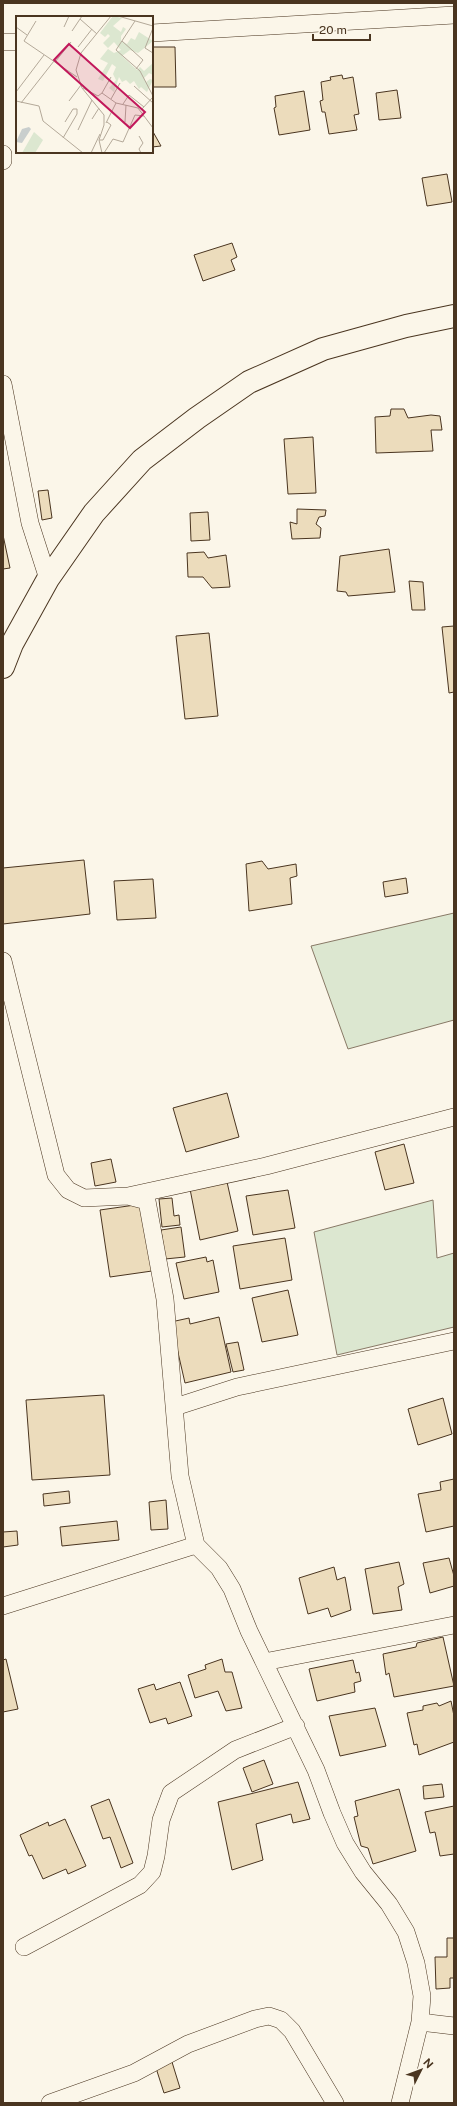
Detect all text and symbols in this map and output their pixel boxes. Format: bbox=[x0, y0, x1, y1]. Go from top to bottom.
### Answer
inset map bbox=[16, 16, 153, 153]
scale bar bbox=[313, 16, 370, 42]
text: 20 m bbox=[319, 23, 347, 37]
north arrow bbox=[401, 2050, 441, 2090]
text: N bbox=[421, 2056, 436, 2071]

